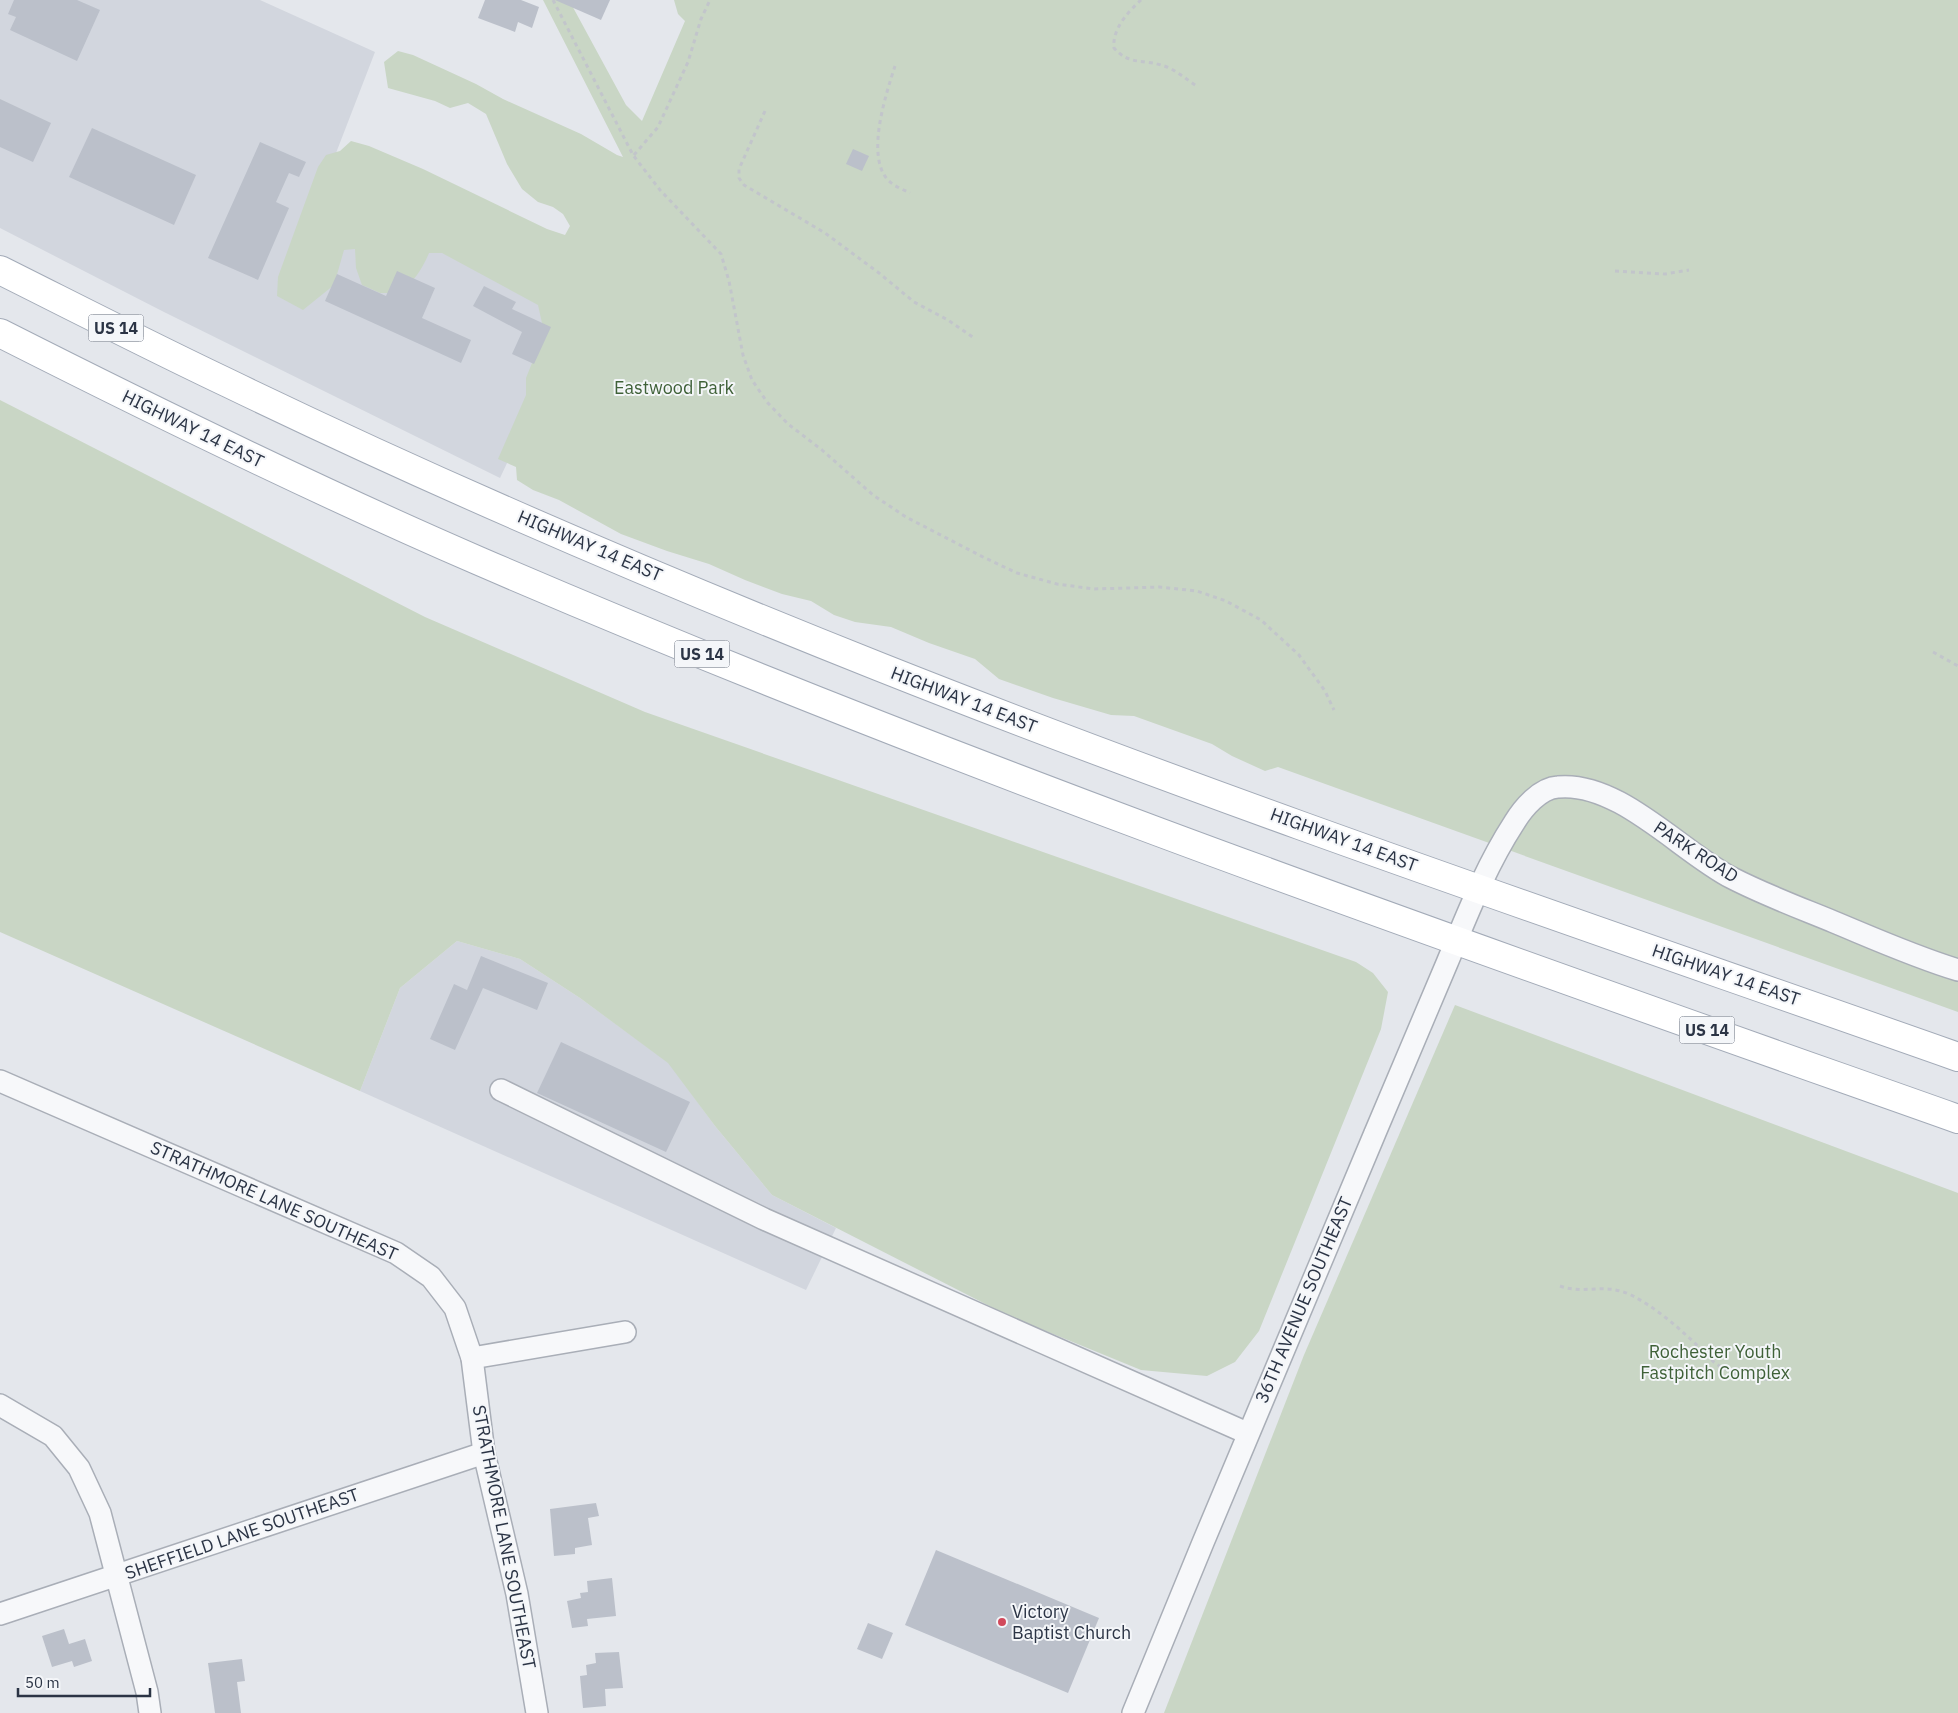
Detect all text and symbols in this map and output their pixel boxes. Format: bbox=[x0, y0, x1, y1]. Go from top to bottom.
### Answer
road number: US 14 bbox=[88, 314, 144, 342]
park label: Eastwood Park bbox=[614, 376, 735, 399]
street label: HIGHWAY 14 EAST bbox=[119, 384, 268, 473]
street label: HIGHWAY 14 EAST bbox=[514, 505, 666, 586]
road number: US 14 bbox=[674, 641, 730, 668]
street label: HIGHWAY 14 EAST bbox=[888, 661, 1041, 738]
street label: HIGHWAY 14 EAST bbox=[1267, 802, 1421, 877]
street label: PARK ROAD bbox=[1650, 816, 1743, 887]
street label: HIGHWAY 14 EAST bbox=[1649, 938, 1803, 1011]
road number: US 14 bbox=[1680, 1016, 1734, 1044]
street label: STRATHMORE LANE SOUTHEAST bbox=[147, 1135, 401, 1266]
street label: 36TH AVENUE SOUTHEAST bbox=[1250, 1193, 1357, 1406]
park label: Rochester Youth Fastpitch Complex bbox=[1640, 1340, 1790, 1384]
street label: STRATHMORE LANE SOUTHEAST bbox=[468, 1403, 541, 1671]
street label: SHEFFIELD LANE SOUTHEAST bbox=[122, 1483, 362, 1584]
place label: Victory Baptist Church bbox=[1012, 1600, 1131, 1644]
marker: Victory Baptist Church bbox=[996, 1616, 1008, 1628]
scale bar bbox=[18, 1666, 150, 1698]
text: 50 m bbox=[25, 1673, 60, 1692]

